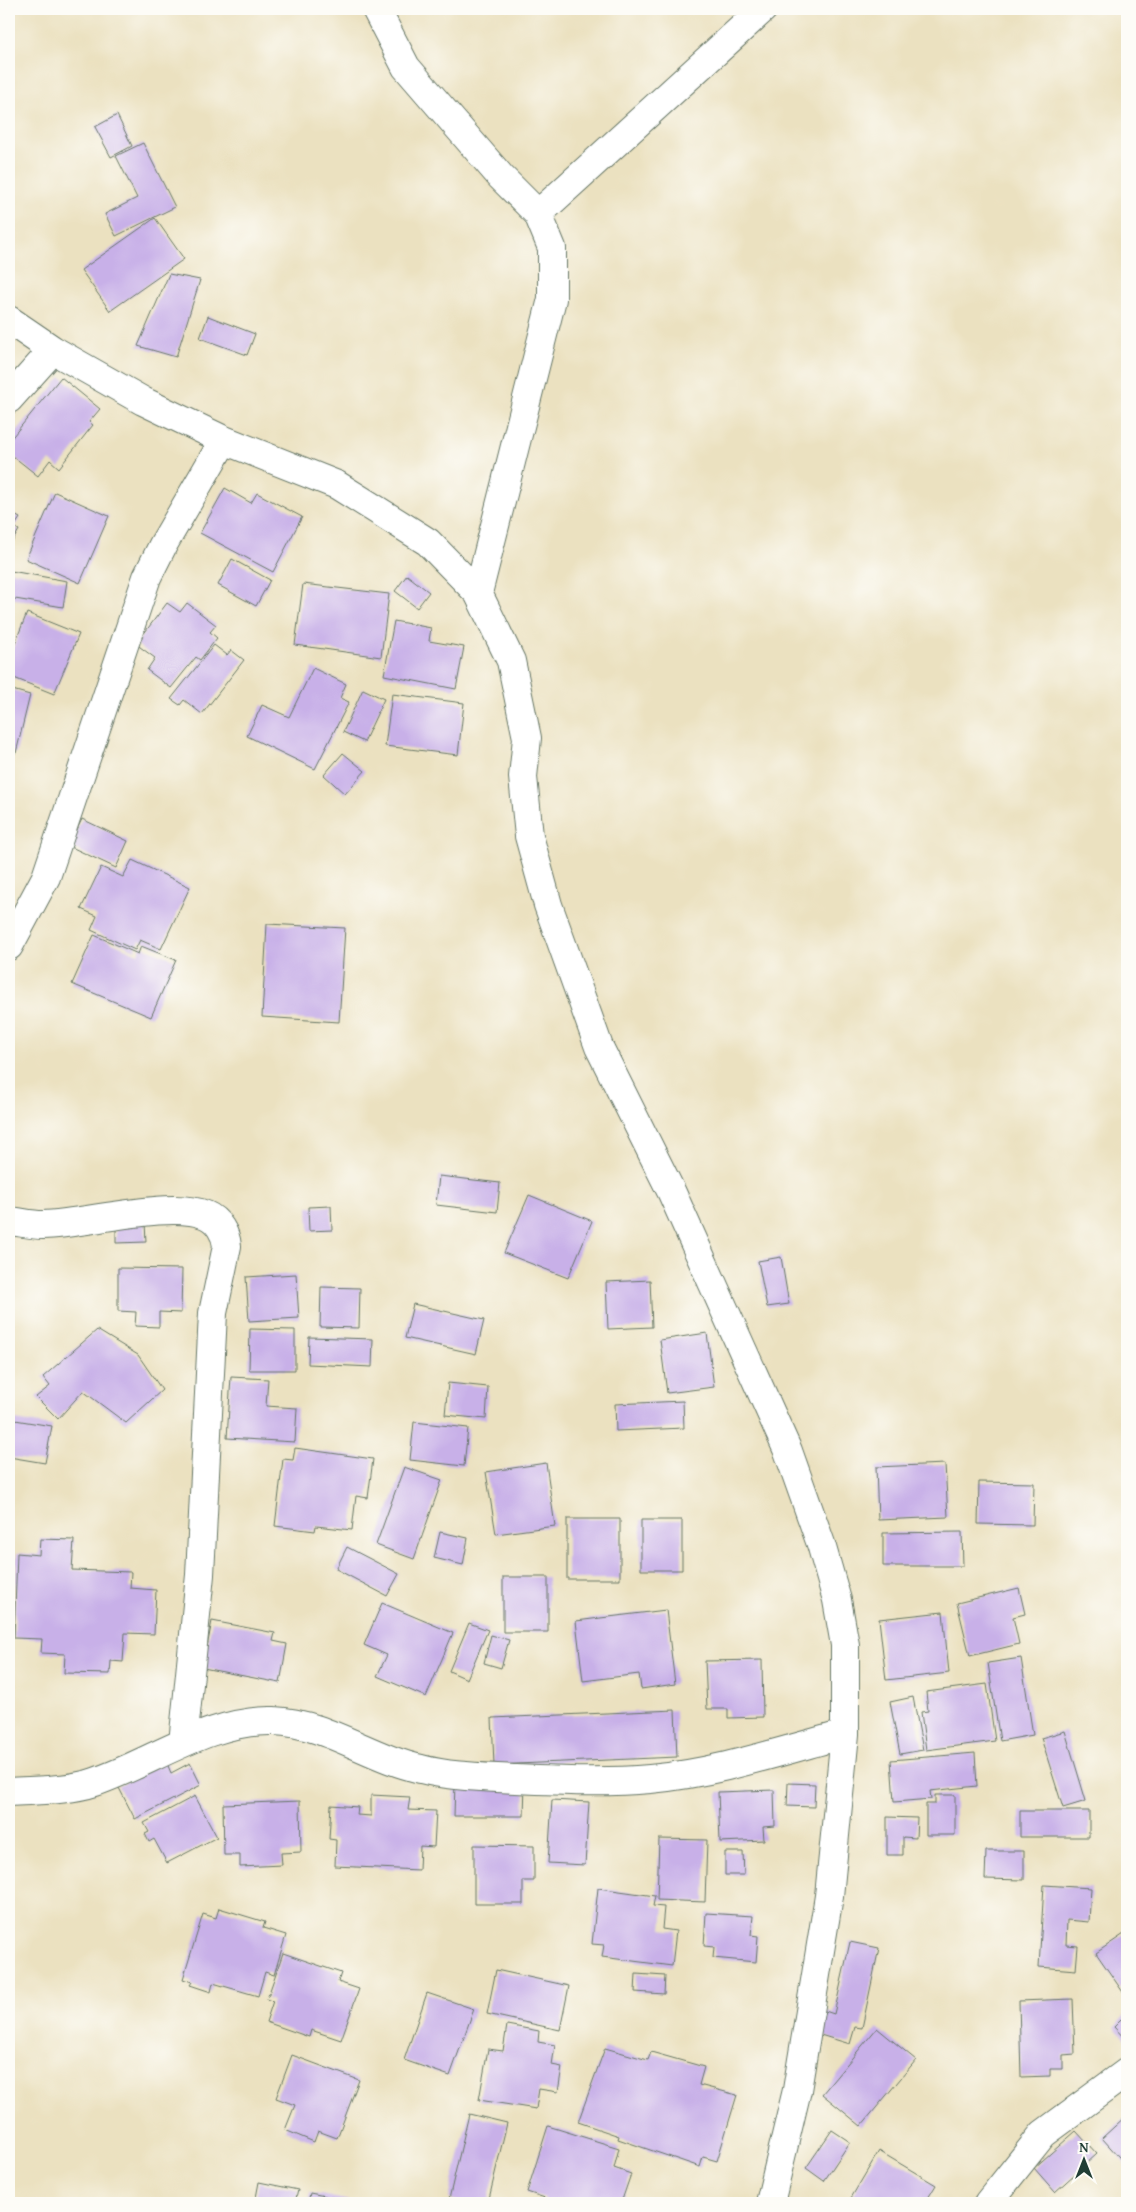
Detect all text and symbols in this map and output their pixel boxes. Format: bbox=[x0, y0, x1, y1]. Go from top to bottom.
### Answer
north arrow bbox=[1058, 2134, 1108, 2184]
text: N bbox=[1079, 2137, 1089, 2157]

